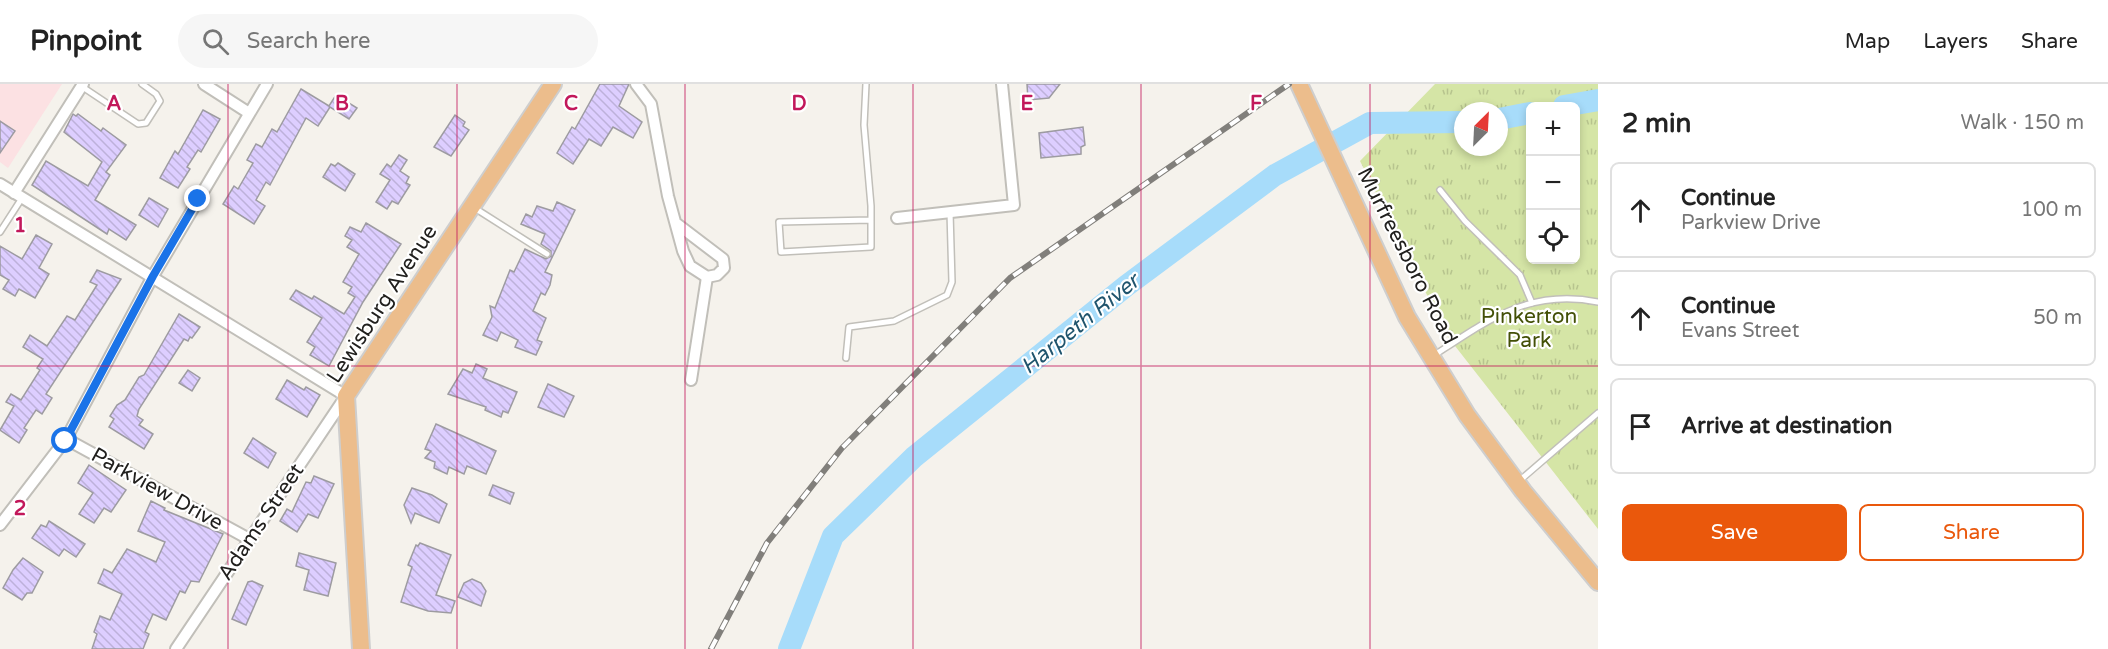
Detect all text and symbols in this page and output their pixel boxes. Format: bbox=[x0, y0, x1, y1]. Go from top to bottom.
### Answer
search box bbox=[178, 14, 598, 68]
text: Pinpoint bbox=[30, 24, 142, 58]
icon: search bbox=[199, 25, 232, 58]
text: Search here bbox=[247, 28, 370, 54]
text: Map bbox=[1845, 29, 1890, 54]
text: Layers bbox=[1923, 29, 1988, 54]
text: Share bbox=[2021, 29, 2078, 54]
text: A bbox=[107, 92, 122, 116]
text: B bbox=[335, 92, 349, 116]
text: C bbox=[564, 92, 578, 116]
text: D bbox=[791, 92, 807, 116]
text: E bbox=[1021, 92, 1034, 116]
text: F bbox=[1250, 92, 1262, 116]
north arrow bbox=[1454, 102, 1508, 156]
map controls bbox=[1526, 102, 1580, 264]
button: + bbox=[1526, 102, 1580, 156]
text: 2 min bbox=[1622, 108, 1691, 139]
text: Walk · 150 m bbox=[1961, 111, 2084, 135]
button: − bbox=[1526, 156, 1580, 210]
street label: Murfreesboro Road bbox=[1352, 163, 1462, 349]
route end bbox=[184, 185, 210, 211]
text: Continue bbox=[1681, 185, 1776, 211]
icon: ahead bbox=[1624, 194, 1657, 227]
text: 100 m bbox=[2021, 198, 2082, 222]
button: locate bbox=[1526, 210, 1580, 264]
text: Parkview Drive bbox=[1681, 211, 1821, 235]
text: 1 bbox=[14, 214, 26, 238]
street label: Lewisburg Avenue bbox=[322, 220, 443, 388]
water label: Harpeth River bbox=[1016, 267, 1146, 380]
text: Continue bbox=[1681, 293, 1776, 319]
icon: ahead bbox=[1624, 302, 1657, 335]
park label: Pinkerton Park bbox=[1481, 304, 1577, 353]
text: 50 m bbox=[2033, 306, 2082, 330]
text: Evans Street bbox=[1681, 319, 1799, 343]
icon: arrive bbox=[1624, 410, 1657, 443]
text: Arrive at destination bbox=[1681, 413, 1892, 439]
route start bbox=[51, 427, 77, 453]
street label: Parkview Drive bbox=[87, 442, 227, 536]
street label: Adams Street bbox=[213, 459, 309, 585]
text: 2 bbox=[14, 497, 26, 521]
button: Save bbox=[1622, 504, 1847, 561]
button: Share bbox=[1859, 504, 2084, 561]

